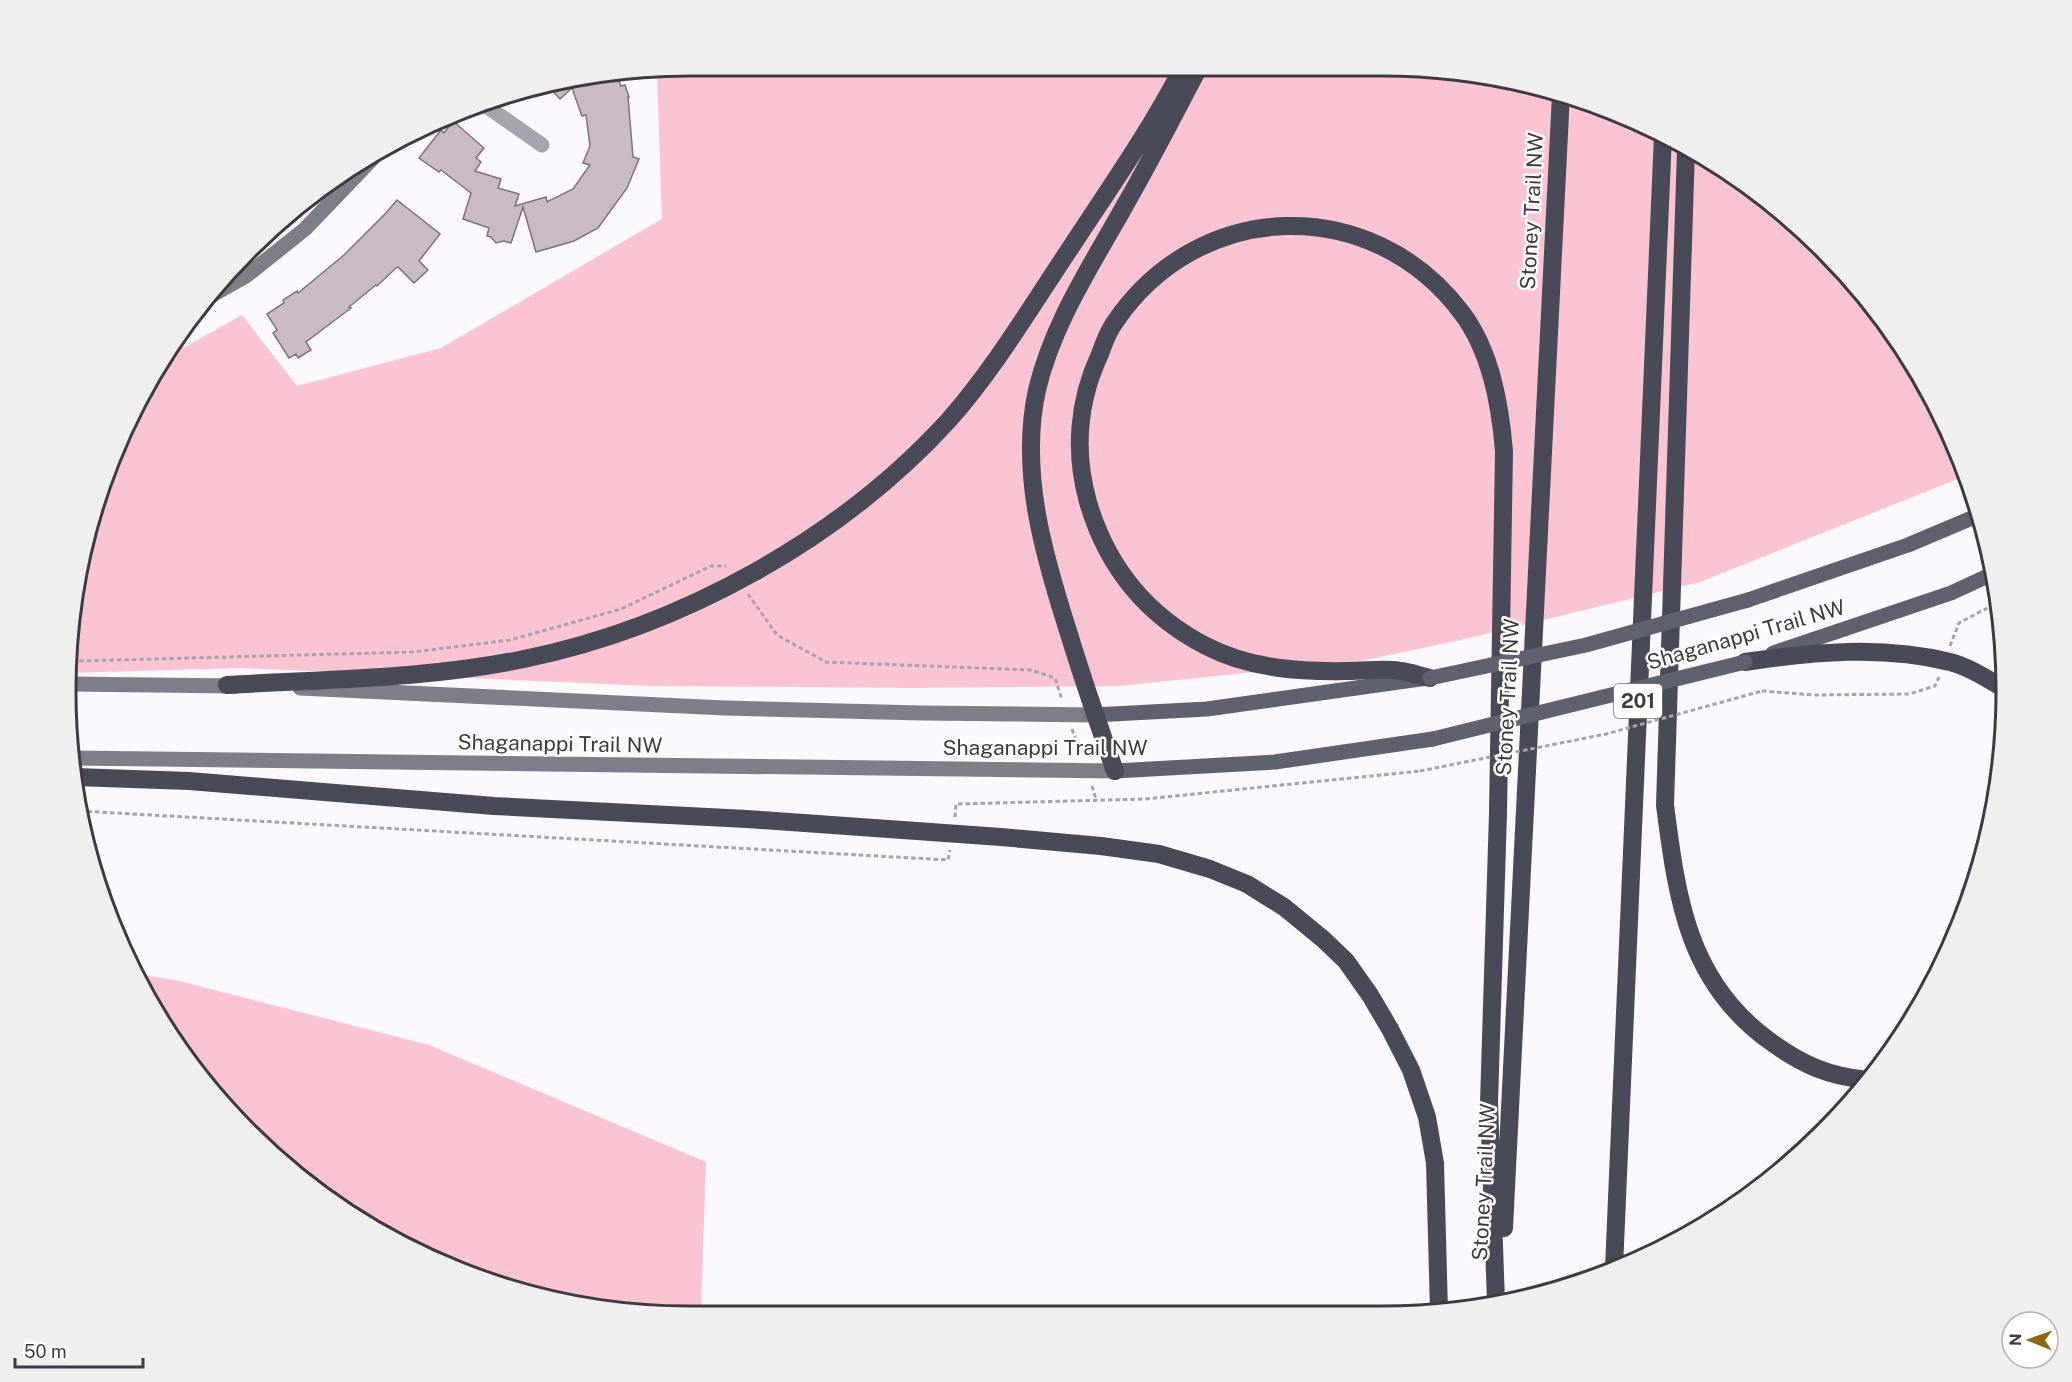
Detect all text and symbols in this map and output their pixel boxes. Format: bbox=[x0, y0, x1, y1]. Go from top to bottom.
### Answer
street label: Stoney Trail NW bbox=[1515, 132, 1548, 290]
street label: Shaganappi Trail NW bbox=[1644, 594, 1848, 675]
street label: Stoney Trail NW bbox=[1491, 618, 1524, 776]
road number: 201 bbox=[1614, 684, 1662, 718]
street label: Shaganappi Trail NW bbox=[457, 729, 663, 758]
street label: Shaganappi Trail NW bbox=[942, 735, 1148, 760]
street label: Stoney Trail NW bbox=[1467, 1103, 1500, 1261]
north arrow bbox=[2000, 1310, 2060, 1370]
scale bar bbox=[15, 1331, 142, 1369]
text: N bbox=[2006, 1333, 2025, 1346]
text: 50 m bbox=[24, 1341, 67, 1362]

